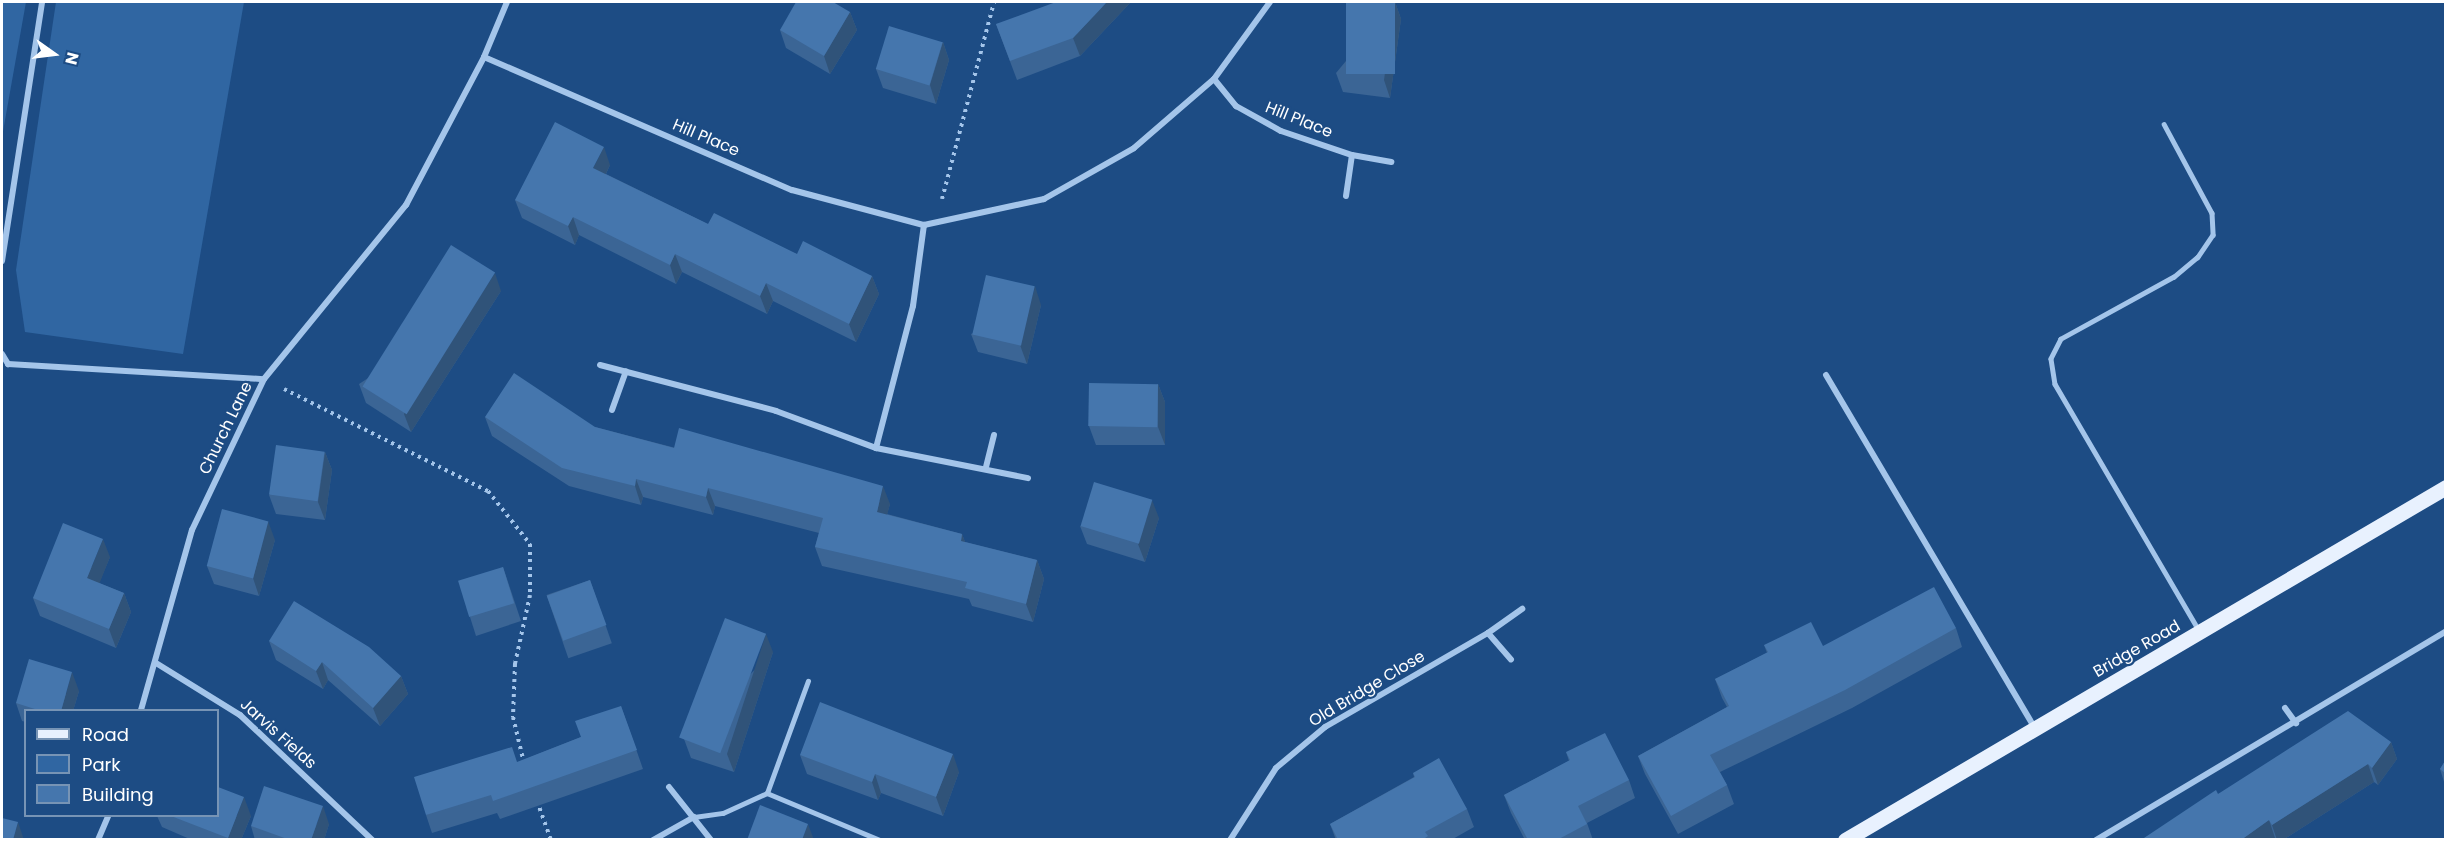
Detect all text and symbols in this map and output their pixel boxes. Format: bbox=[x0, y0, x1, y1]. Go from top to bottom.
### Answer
north arrow bbox=[24, 24, 84, 84]
text: N bbox=[59, 50, 85, 67]
street label: Hill Place bbox=[1263, 98, 1335, 142]
street label: Hill Place bbox=[670, 115, 742, 161]
street label: Church Lane bbox=[195, 378, 257, 478]
street label: Bridge Road bbox=[2090, 616, 2184, 682]
street label: Old Bridge Close bbox=[1306, 647, 1428, 731]
street label: Jarvis Fields bbox=[236, 695, 320, 773]
legend bbox=[24, 709, 219, 817]
text: Road bbox=[82, 722, 129, 747]
text: Park bbox=[82, 752, 121, 777]
text: Building bbox=[82, 782, 154, 807]

